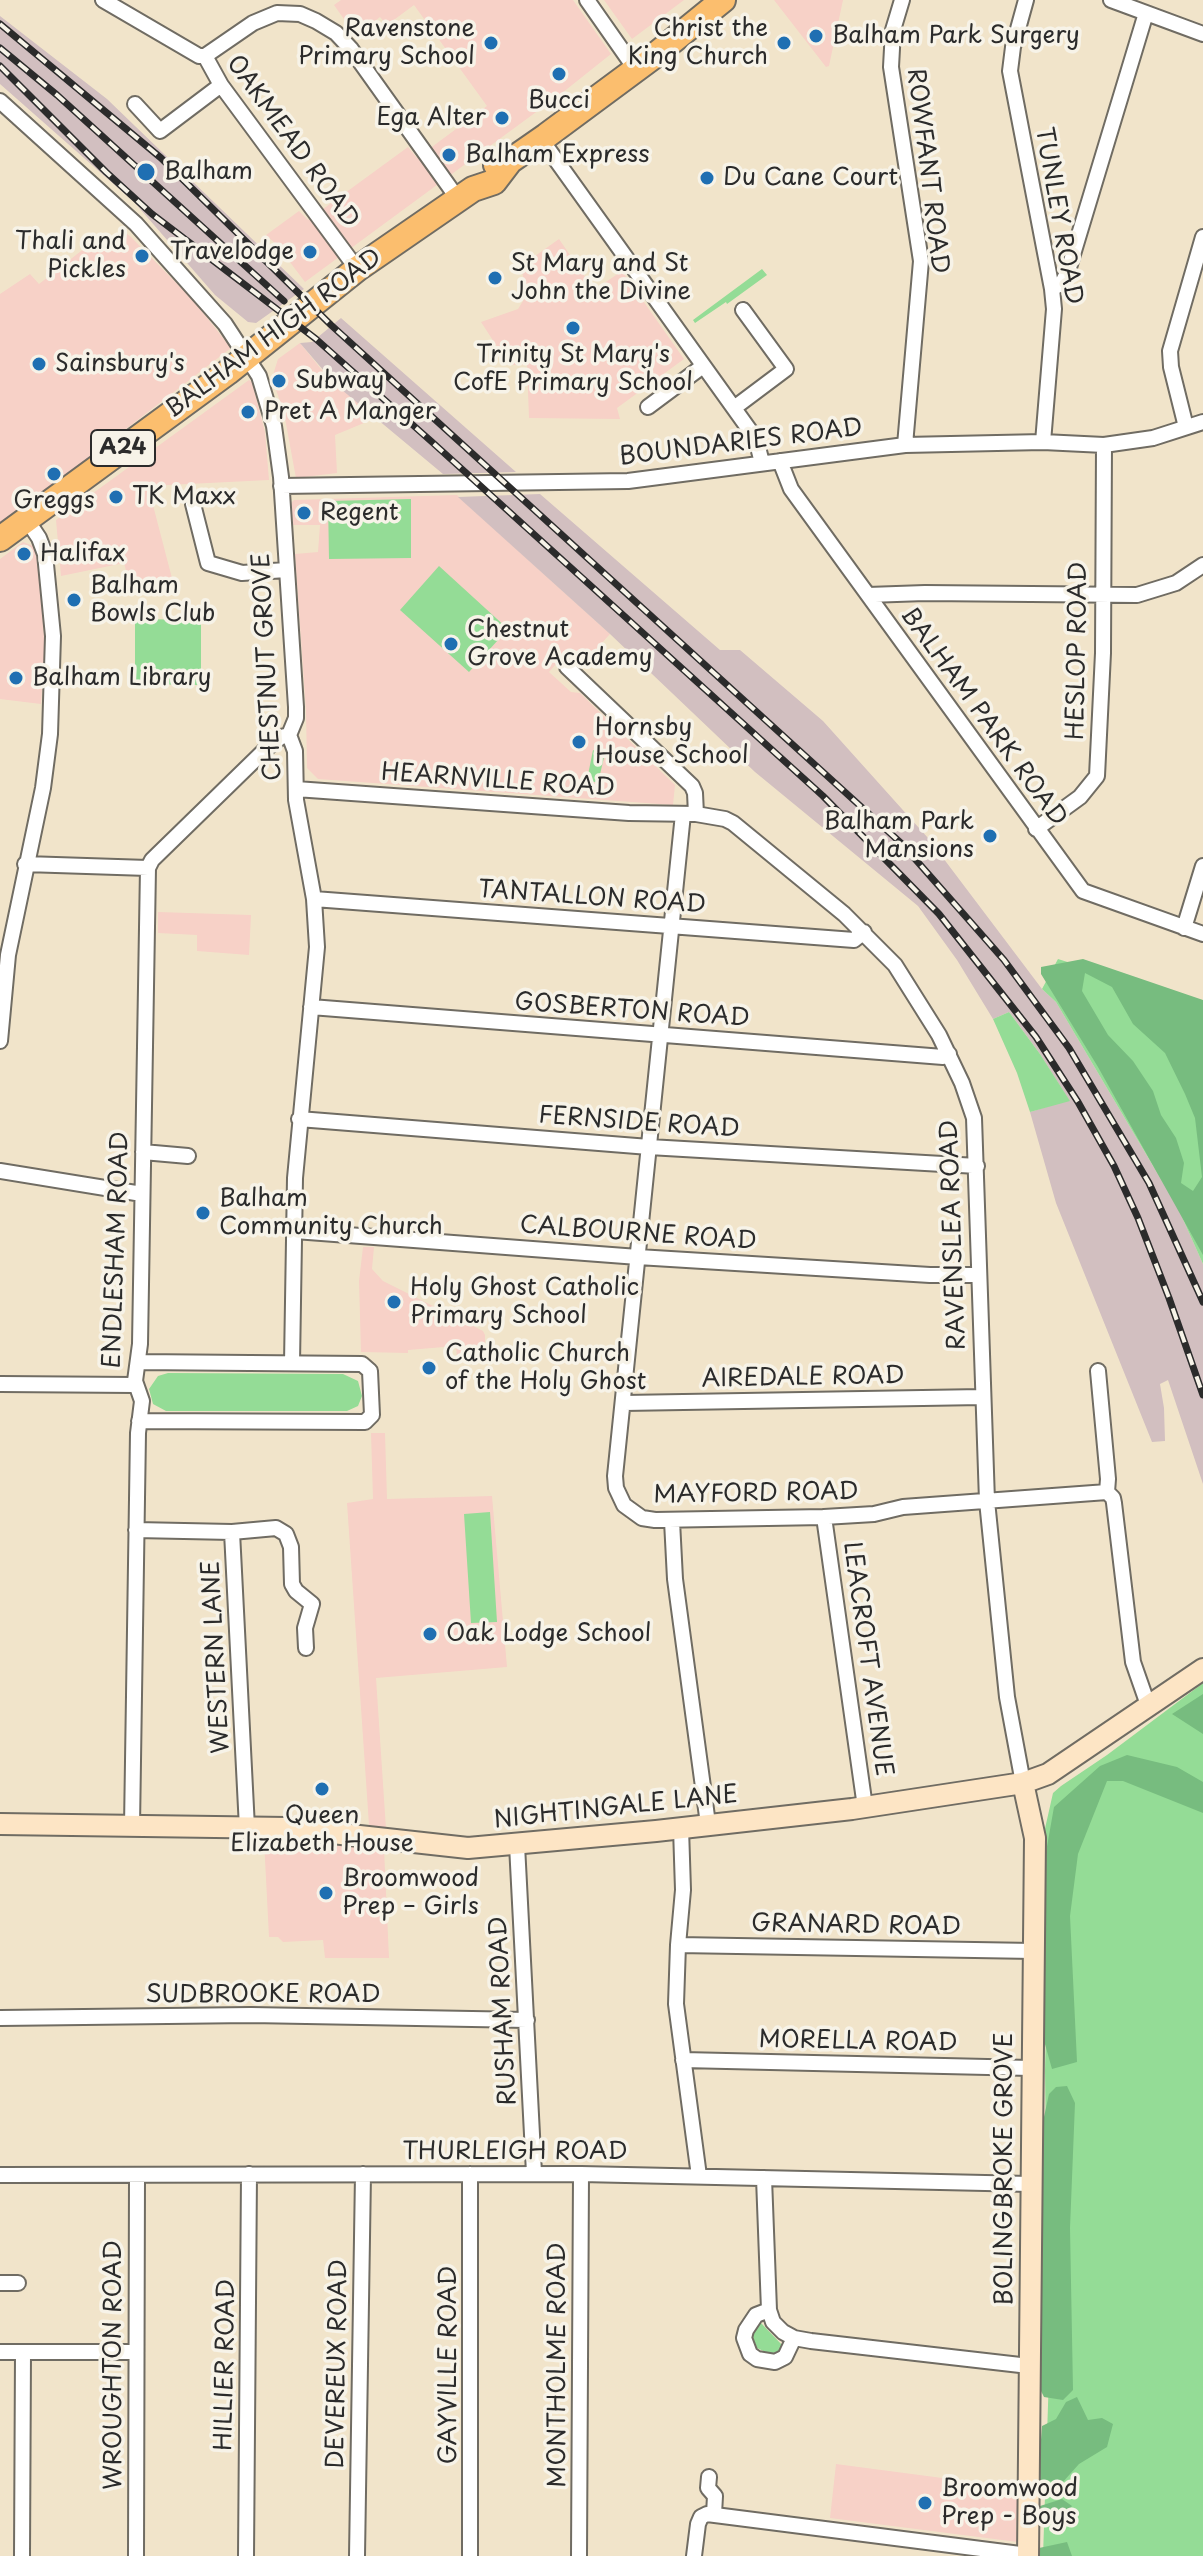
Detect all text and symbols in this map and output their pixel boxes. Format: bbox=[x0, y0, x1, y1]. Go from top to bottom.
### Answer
place label: Ravenstone Primary School bbox=[298, 15, 475, 71]
place label: Christ the King Church bbox=[628, 15, 768, 71]
place label: Balham Park Surgery bbox=[832, 22, 1080, 50]
marker: Balham Park Surgery bbox=[807, 27, 825, 45]
marker: Ravenstone Primary School bbox=[482, 34, 500, 52]
marker: Christ the King Church bbox=[775, 34, 793, 52]
street label: OAKMEAD ROAD bbox=[220, 50, 364, 234]
marker: Bucci bbox=[550, 65, 568, 83]
street label: ROWFANT ROAD bbox=[900, 67, 954, 275]
place label: Bucci bbox=[528, 87, 590, 115]
place label: Ega Alter bbox=[376, 104, 486, 132]
marker: Ega Alter bbox=[493, 109, 511, 127]
street label: TUNLEY ROAD bbox=[1028, 125, 1088, 307]
place label: Balham Express bbox=[465, 141, 650, 169]
marker: Balham Express bbox=[440, 146, 458, 164]
place label: Balham bbox=[164, 158, 253, 186]
marker: Balham bbox=[135, 161, 157, 183]
place label: Du Cane Court bbox=[723, 164, 898, 192]
marker: Du Cane Court bbox=[698, 169, 716, 187]
place label: Thali and Pickles bbox=[15, 228, 126, 284]
place label: Travelodge bbox=[170, 238, 294, 266]
street label: BALHAM HIGH ROAD bbox=[160, 243, 388, 425]
marker: Travelodge bbox=[301, 243, 319, 261]
marker: Thali and Pickles bbox=[133, 247, 151, 265]
place label: St Mary and St John the Divine bbox=[511, 250, 691, 306]
marker: St Mary and St John the Divine bbox=[486, 269, 504, 287]
marker: Trinity St Mary's CofE Primary School bbox=[564, 319, 582, 337]
place label: Trinity St Mary's CofE Primary School bbox=[453, 341, 693, 397]
place label: Sainsbury's bbox=[55, 350, 185, 378]
marker: Sainsbury's bbox=[30, 355, 48, 373]
place label: Subway bbox=[295, 367, 384, 395]
marker: Subway bbox=[270, 372, 288, 390]
place label: Pret A Manger bbox=[264, 398, 436, 426]
marker: Pret A Manger bbox=[239, 403, 257, 421]
street label: BOUNDARIES ROAD bbox=[618, 414, 864, 472]
road number: A24 bbox=[91, 430, 155, 466]
marker: Greggs bbox=[45, 465, 63, 483]
place label: TK Maxx bbox=[132, 483, 236, 511]
place label: Greggs bbox=[13, 487, 95, 515]
marker: TK Maxx bbox=[107, 488, 125, 506]
place label: Regent bbox=[320, 499, 399, 527]
marker: Regent bbox=[295, 504, 313, 522]
place label: Halifax bbox=[40, 540, 126, 568]
marker: Halifax bbox=[15, 545, 33, 563]
street label: CHESTNUT GROVE bbox=[248, 552, 288, 782]
street label: HESLOP ROAD bbox=[1062, 562, 1094, 740]
place label: Balham Bowls Club bbox=[90, 572, 215, 628]
marker: Balham Bowls Club bbox=[65, 591, 83, 609]
street label: BALHAM PARK ROAD bbox=[894, 602, 1072, 832]
place label: Chestnut Grove Academy bbox=[467, 616, 652, 672]
marker: Chestnut Grove Academy bbox=[442, 635, 460, 653]
place label: Balham Library bbox=[32, 664, 212, 692]
marker: Balham Library bbox=[7, 669, 25, 687]
place label: Hornsby House School bbox=[595, 714, 749, 770]
marker: Hornsby House School bbox=[570, 733, 588, 751]
street label: HEARNVILLE ROAD bbox=[380, 758, 616, 804]
place label: Balham Park Mansions bbox=[824, 808, 974, 864]
marker: Balham Park Mansions bbox=[981, 827, 999, 845]
street label: TANTALLON ROAD bbox=[477, 876, 707, 920]
street label: GOSBERTON ROAD bbox=[514, 988, 750, 1034]
street label: FERNSIDE ROAD bbox=[537, 1102, 741, 1144]
street label: RAVENSLEA ROAD bbox=[936, 1119, 972, 1351]
street label: ENDLESHAM ROAD bbox=[98, 1131, 136, 1369]
place label: Balham Community Church bbox=[219, 1185, 443, 1241]
marker: Balham Community Church bbox=[194, 1204, 212, 1222]
street label: CALBOURNE ROAD bbox=[519, 1211, 757, 1257]
place label: Holy Ghost Catholic Primary School bbox=[410, 1274, 639, 1330]
marker: Holy Ghost Catholic Primary School bbox=[385, 1293, 403, 1311]
place label: Catholic Church of the Holy Ghost bbox=[445, 1340, 646, 1396]
marker: Catholic Church of the Holy Ghost bbox=[420, 1359, 438, 1377]
street label: AIREDALE ROAD bbox=[701, 1362, 905, 1394]
street label: MAYFORD ROAD bbox=[653, 1478, 859, 1510]
street label: LEACROFT AVENUE bbox=[836, 1540, 898, 1778]
street label: WESTERN LANE bbox=[198, 1560, 236, 1754]
place label: Oak Lodge School bbox=[446, 1620, 651, 1648]
marker: Oak Lodge School bbox=[421, 1625, 439, 1643]
marker: Queen Elizabeth House bbox=[313, 1780, 331, 1798]
street label: NIGHTINGALE LANE bbox=[492, 1781, 740, 1835]
place label: Queen Elizabeth House bbox=[230, 1802, 414, 1858]
place label: Broomwood Prep – Girls bbox=[342, 1865, 479, 1921]
marker: Broomwood Prep – Girls bbox=[317, 1884, 335, 1902]
street label: GRANARD ROAD bbox=[751, 1910, 961, 1942]
street label: RUSHAM ROAD bbox=[485, 1916, 523, 2106]
street label: SUDBROOKE ROAD bbox=[145, 1981, 381, 2009]
street label: MORELLA ROAD bbox=[758, 2026, 958, 2058]
street label: BOLINGBROKE GROVE bbox=[991, 2032, 1019, 2306]
street label: THURLEIGH ROAD bbox=[403, 2138, 627, 2166]
street label: WROUGHTON ROAD bbox=[100, 2240, 128, 2490]
street label: MONTHOLME ROAD bbox=[544, 2242, 572, 2488]
street label: DEVEREUX ROAD bbox=[322, 2259, 354, 2469]
street label: GAYVILLE ROAD bbox=[435, 2266, 463, 2464]
street label: HILLIER ROAD bbox=[210, 2279, 242, 2451]
place label: Broomwood Prep - Boys bbox=[941, 2475, 1078, 2531]
marker: Broomwood Prep - Boys bbox=[916, 2494, 934, 2512]

